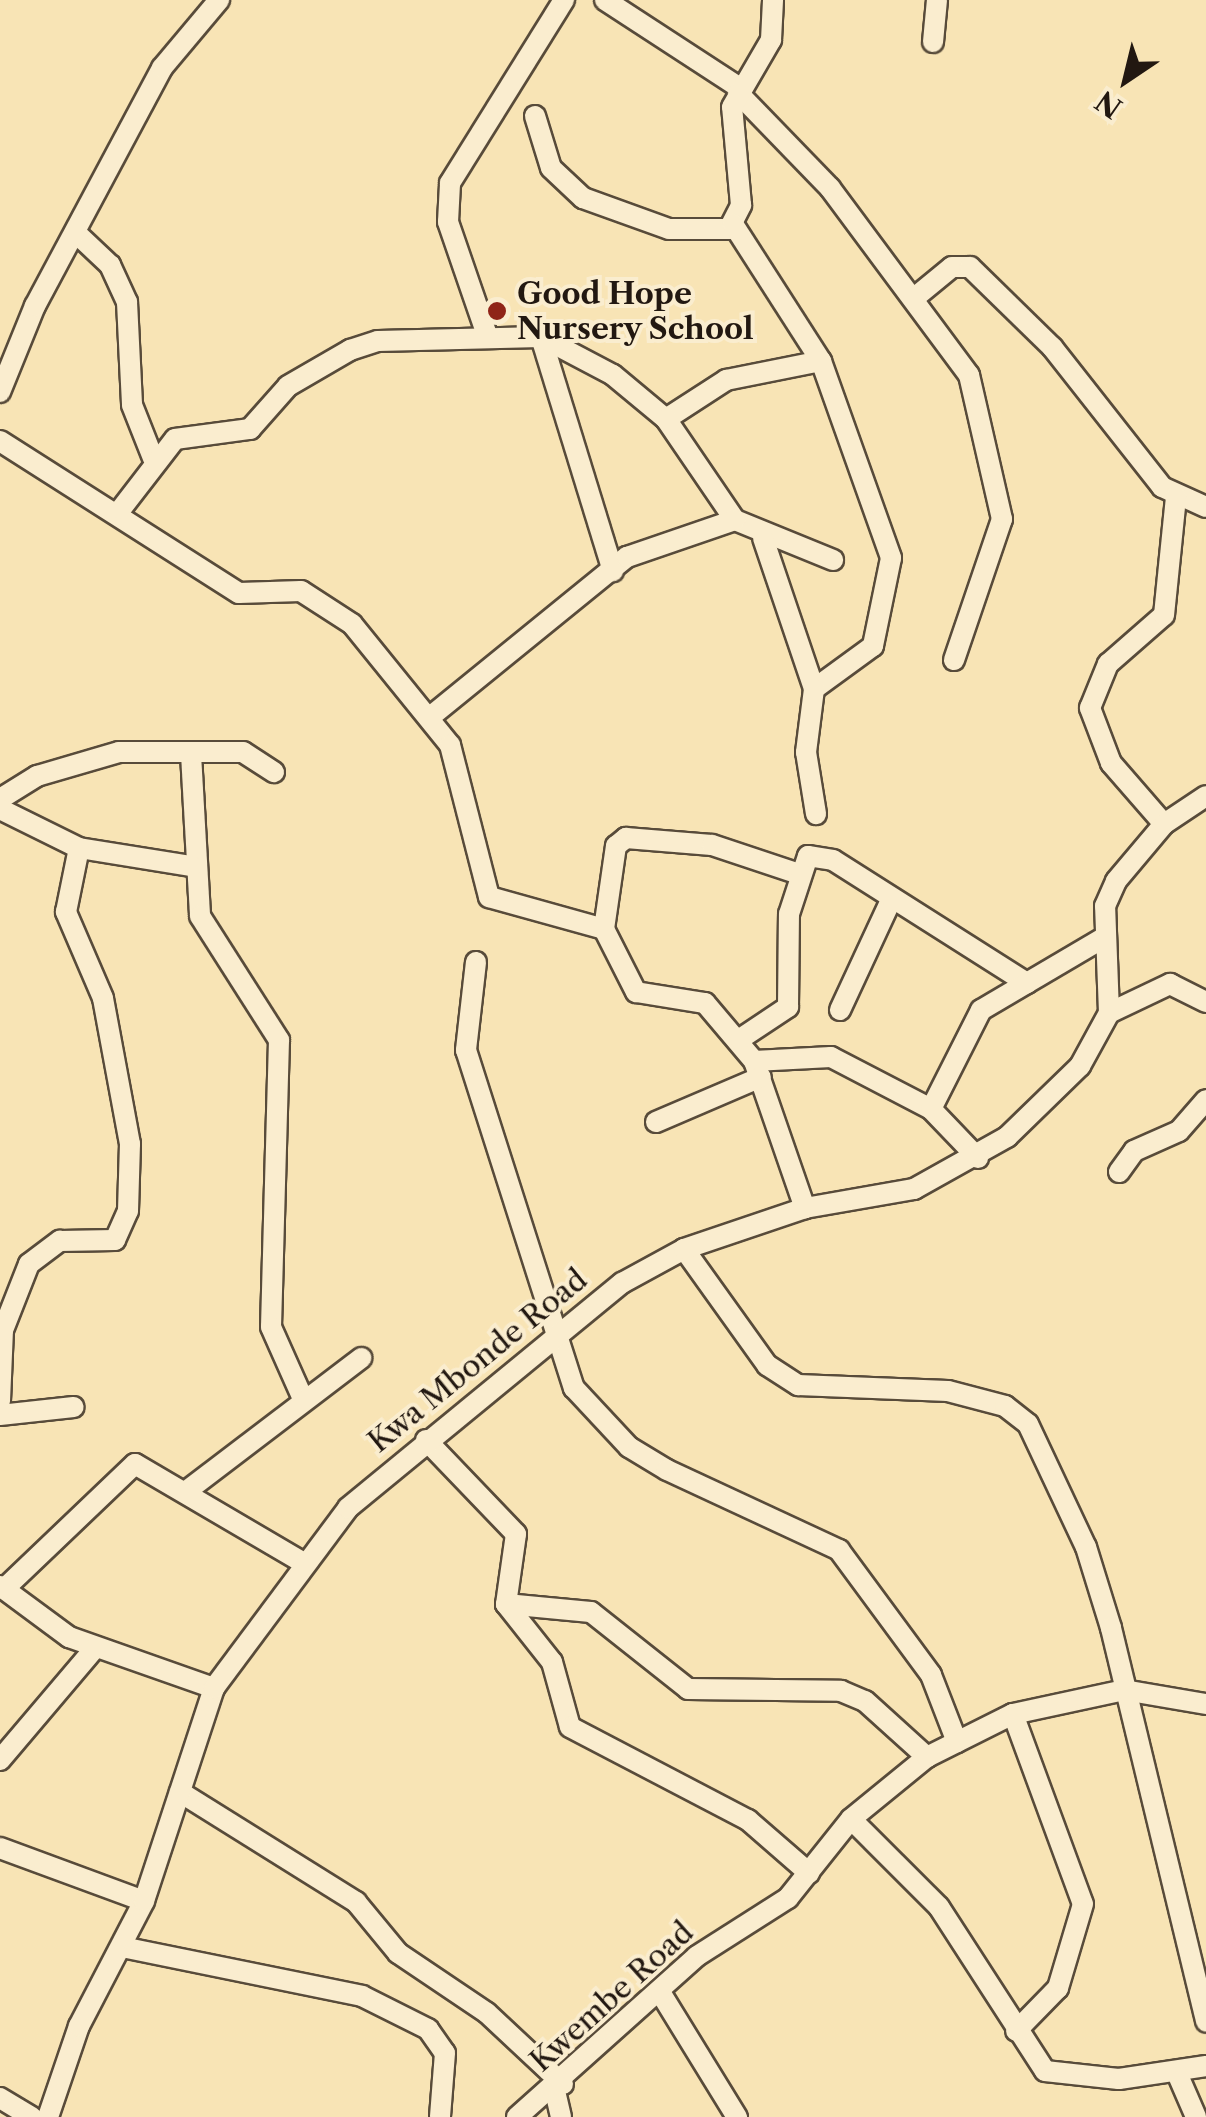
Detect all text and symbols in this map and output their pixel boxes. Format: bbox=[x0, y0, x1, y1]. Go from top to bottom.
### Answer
north arrow bbox=[1076, 30, 1176, 130]
text: N bbox=[1089, 84, 1129, 125]
place label: Good Hope Nursery School bbox=[517, 276, 754, 346]
marker: Good Hope Nursery School bbox=[486, 300, 508, 322]
street label: Kwa Mbonde Road bbox=[361, 1262, 595, 1460]
street label: Kwembe Road bbox=[523, 1915, 701, 2079]

